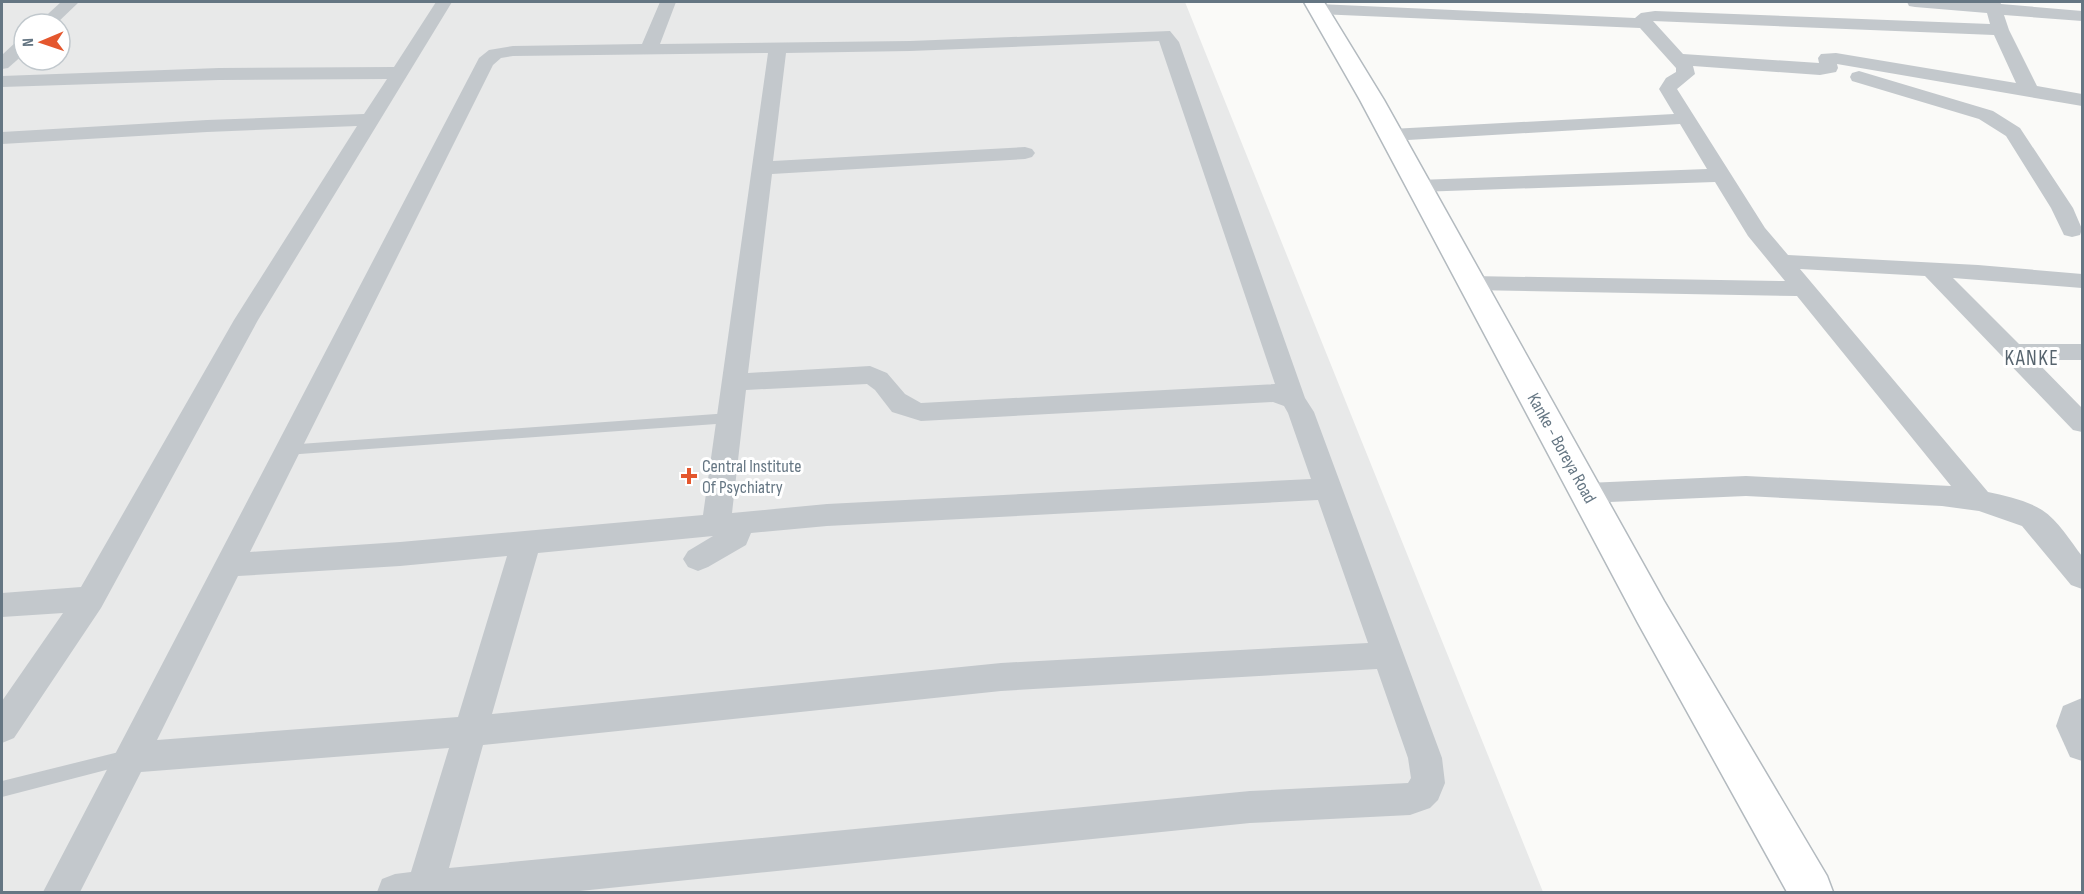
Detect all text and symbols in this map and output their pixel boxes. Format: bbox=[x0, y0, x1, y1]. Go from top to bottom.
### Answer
north arrow bbox=[12, 12, 72, 72]
text: N bbox=[19, 38, 38, 47]
district label: KANKE bbox=[2005, 346, 2059, 371]
street label: Kanke - Boreya Road bbox=[1523, 389, 1601, 507]
place label: Central Institute Of Psychiatry bbox=[702, 456, 801, 498]
marker: Central Institute Of Psychiatry bbox=[680, 467, 698, 485]

